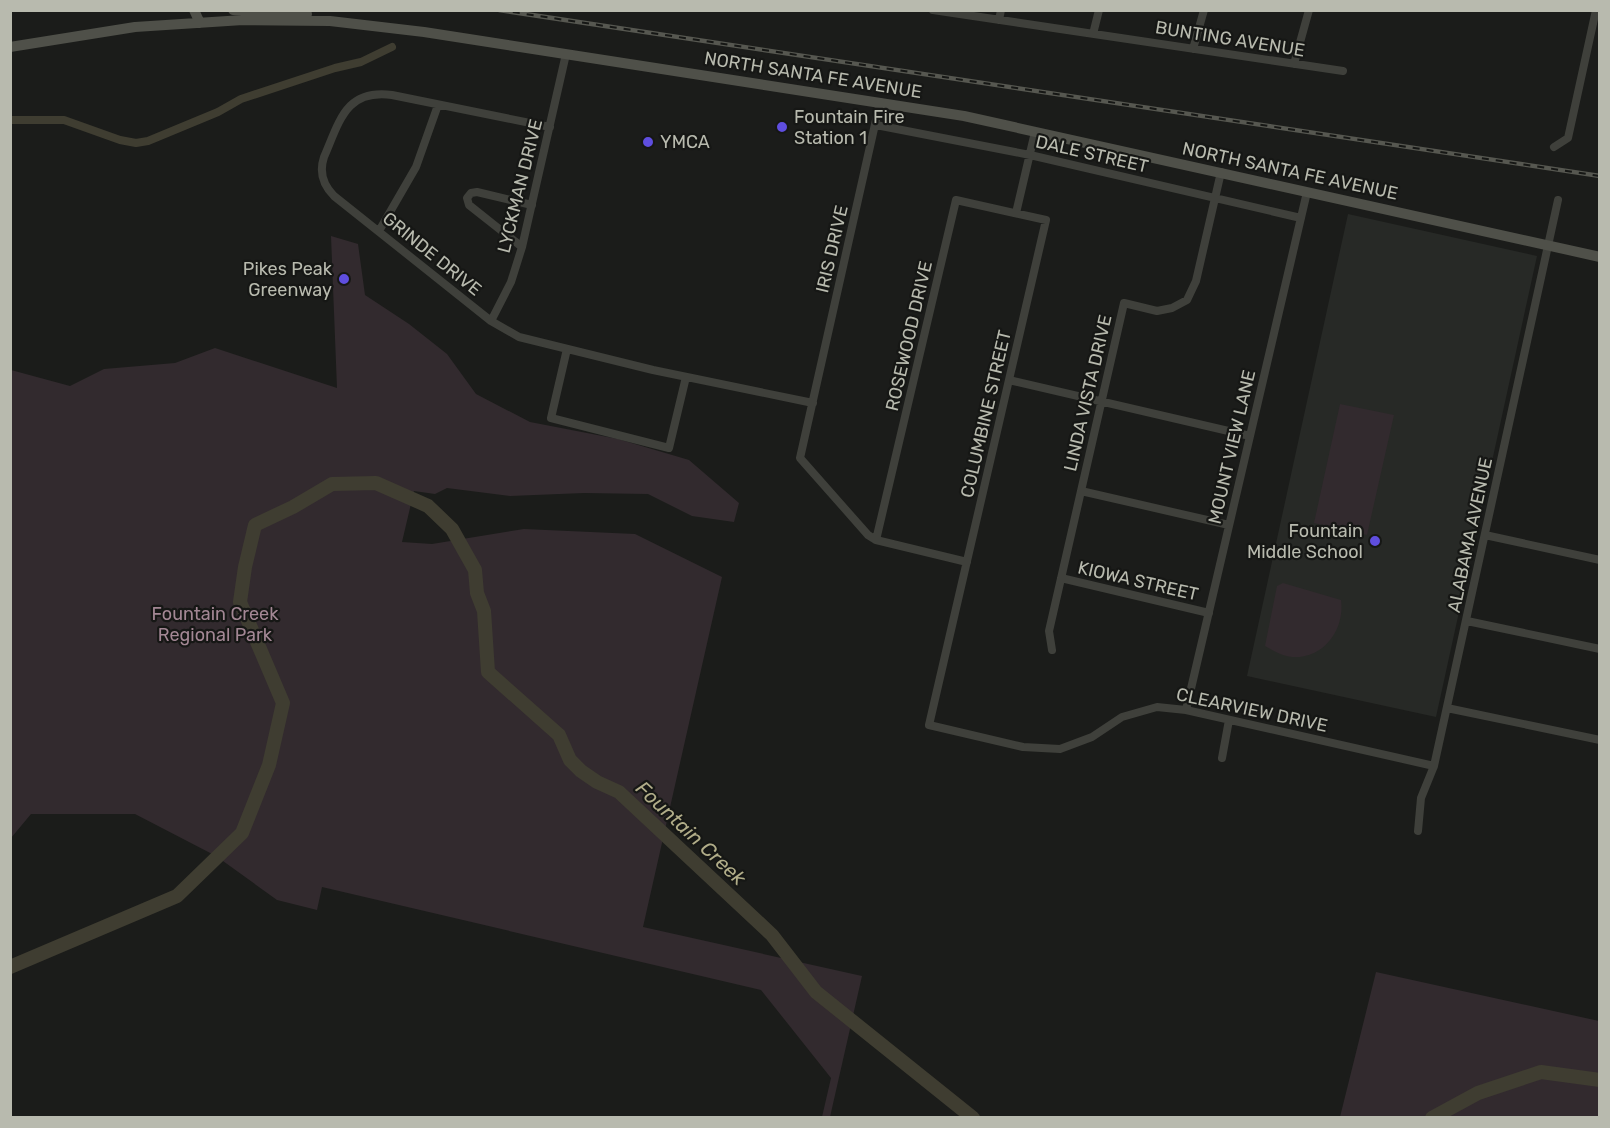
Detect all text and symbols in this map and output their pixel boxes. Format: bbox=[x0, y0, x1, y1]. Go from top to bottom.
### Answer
street label: BUNTING AVENUE bbox=[1154, 16, 1306, 62]
street label: NORTH SANTA FE AVENUE bbox=[703, 47, 923, 103]
place label: Fountain Fire Station 1 bbox=[794, 106, 905, 149]
street label: LYCKMAN DRIVE bbox=[493, 117, 547, 255]
marker: Fountain Fire Station 1 bbox=[775, 120, 789, 134]
street label: DALE STREET bbox=[1033, 130, 1151, 178]
place label: YMCA bbox=[660, 131, 710, 153]
marker: YMCA bbox=[641, 135, 655, 149]
street label: NORTH SANTA FE AVENUE bbox=[1180, 137, 1400, 205]
street label: IRIS DRIVE bbox=[811, 203, 853, 295]
street label: GRINDE DRIVE bbox=[378, 207, 486, 301]
place label: Pikes Peak Greenway bbox=[243, 258, 333, 301]
street label: ROSEWOOD DRIVE bbox=[881, 259, 937, 413]
marker: Pikes Peak Greenway bbox=[337, 272, 351, 286]
street label: LINDA VISTA DRIVE bbox=[1059, 313, 1117, 473]
street label: COLUMBINE STREET bbox=[956, 328, 1016, 500]
street label: MOUNT VIEW LANE bbox=[1204, 368, 1260, 526]
street label: ALABAMA AVENUE bbox=[1443, 455, 1497, 615]
place label: Fountain Middle School bbox=[1247, 520, 1363, 563]
marker: Fountain Middle School bbox=[1368, 534, 1382, 548]
street label: KIOWA STREET bbox=[1076, 556, 1200, 606]
park label: Fountain Creek Regional Park bbox=[151, 603, 279, 646]
street label: CLEARVIEW DRIVE bbox=[1174, 683, 1330, 737]
water label: Fountain Creek bbox=[631, 776, 752, 891]

